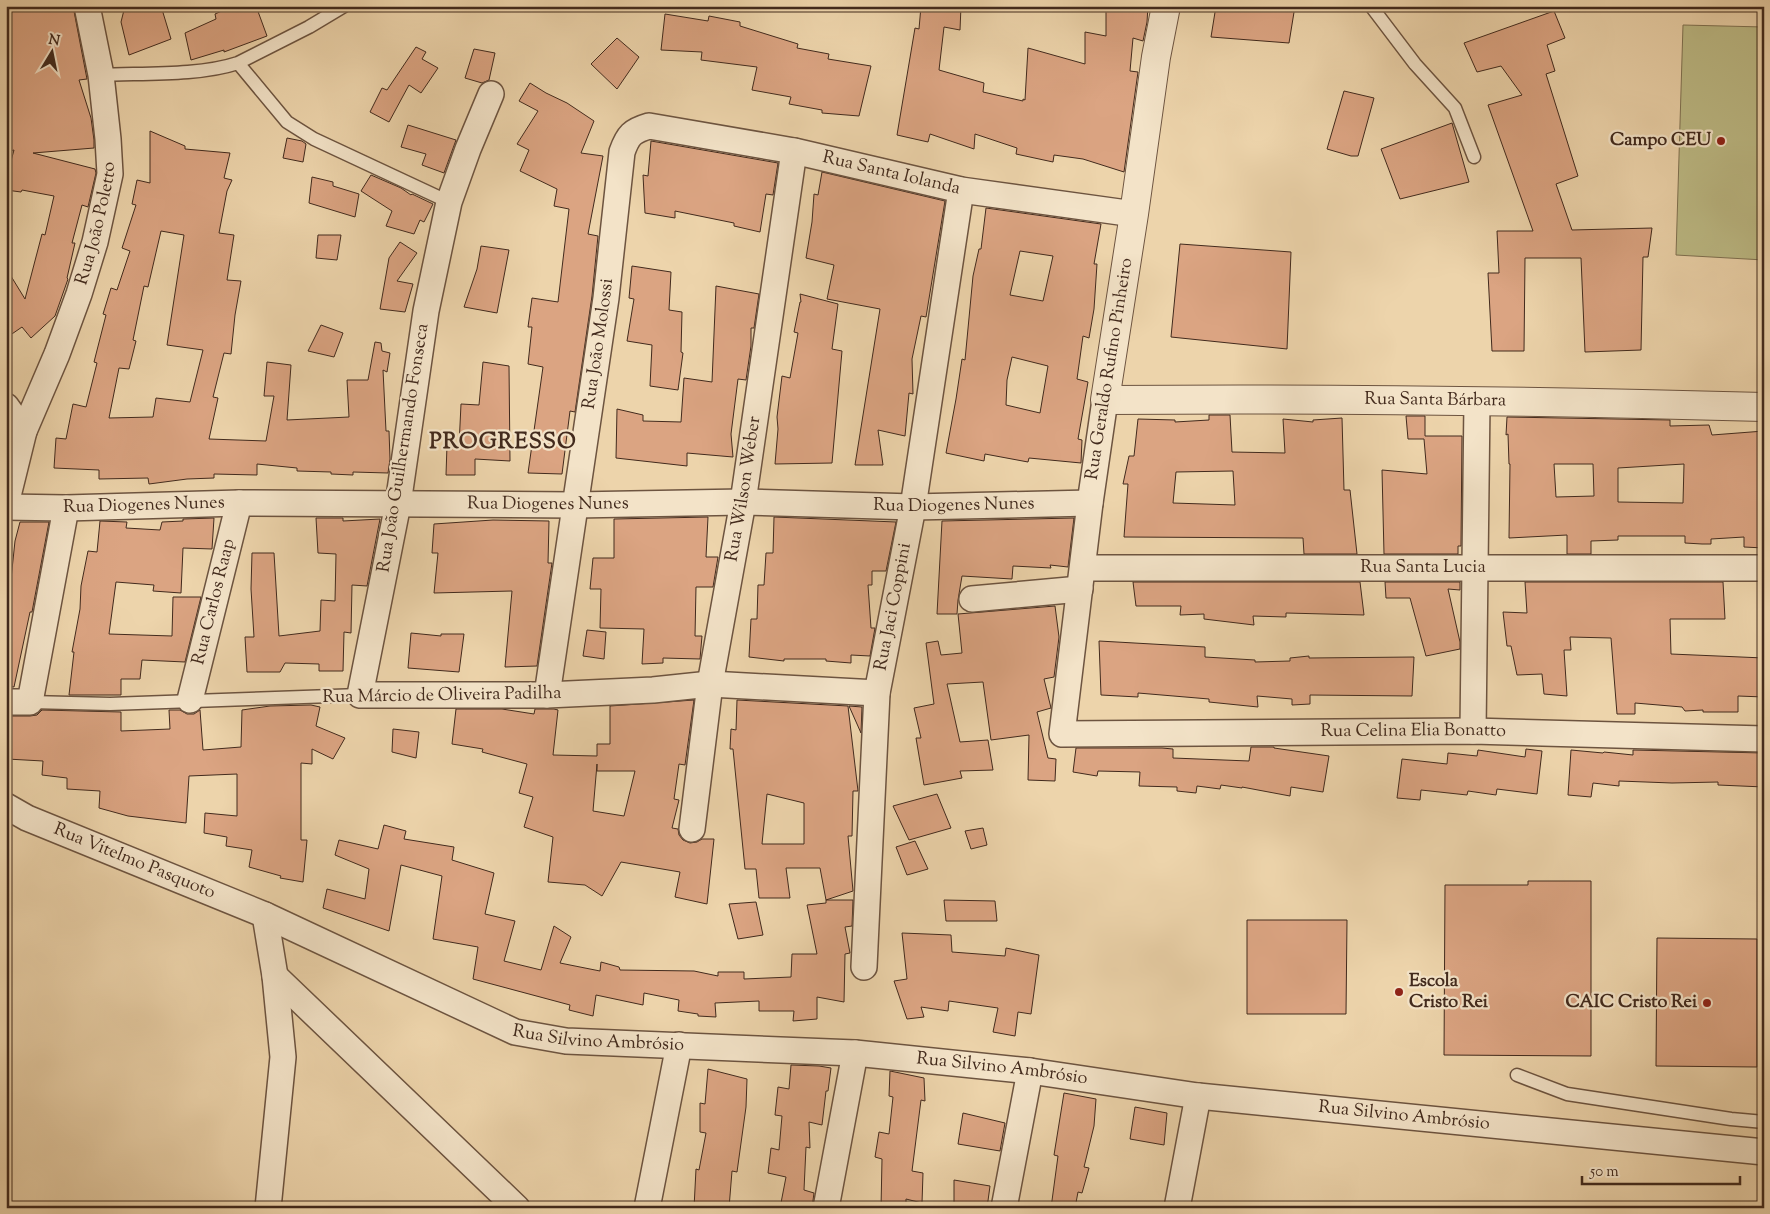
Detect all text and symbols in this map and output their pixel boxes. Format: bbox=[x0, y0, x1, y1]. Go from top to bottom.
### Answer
north arrow bbox=[28, 28, 78, 78]
text: N bbox=[47, 30, 61, 52]
place label: Campo CEU bbox=[1610, 128, 1711, 154]
marker: Campo CEU bbox=[1715, 135, 1727, 147]
street label: Rua Santa Iolanda bbox=[820, 145, 963, 202]
street label: Rua João Poletto bbox=[70, 161, 123, 288]
street label: Rua Geraldo Rufino Pinheiro bbox=[1080, 256, 1140, 482]
street label: Rua João Molossi bbox=[577, 277, 621, 411]
street label: Rua João Guilhermando Fonseca bbox=[371, 322, 437, 574]
street label: Rua Santa Bárbara bbox=[1364, 387, 1506, 414]
street label: Rua Wilson Weber bbox=[719, 414, 768, 564]
district label: PROGRESSO bbox=[429, 427, 577, 459]
street label: Rua Diogenes Nunes bbox=[63, 490, 225, 521]
street label: Rua Diogenes Nunes bbox=[467, 491, 629, 518]
street label: Rua Diogenes Nunes bbox=[873, 491, 1035, 520]
street label: Rua Carlos Raap bbox=[186, 536, 243, 668]
street label: Rua Jaci Coppini bbox=[869, 541, 919, 673]
street label: Rua Santa Lucia bbox=[1360, 555, 1486, 581]
street label: Rua Márcio de Oliveira Padilha bbox=[322, 681, 562, 711]
street label: Rua Celina Elia Bonatto bbox=[1320, 718, 1506, 745]
street label: Rua Vitelmo Pasquoto bbox=[49, 817, 219, 906]
place label: Escola Cristo Rei bbox=[1409, 969, 1489, 1016]
marker: Escola Cristo Rei bbox=[1393, 986, 1405, 998]
place label: CAIC Cristo Rei bbox=[1565, 990, 1698, 1016]
marker: CAIC Cristo Rei bbox=[1701, 997, 1713, 1009]
street label: Rua Silvino Ambrósio bbox=[510, 1019, 685, 1059]
street label: Rua Silvino Ambrósio bbox=[915, 1046, 1089, 1092]
street label: Rua Silvino Ambrósio bbox=[1317, 1095, 1491, 1138]
scale bar bbox=[1582, 1154, 1740, 1186]
text: 50 m bbox=[1589, 1162, 1619, 1183]

